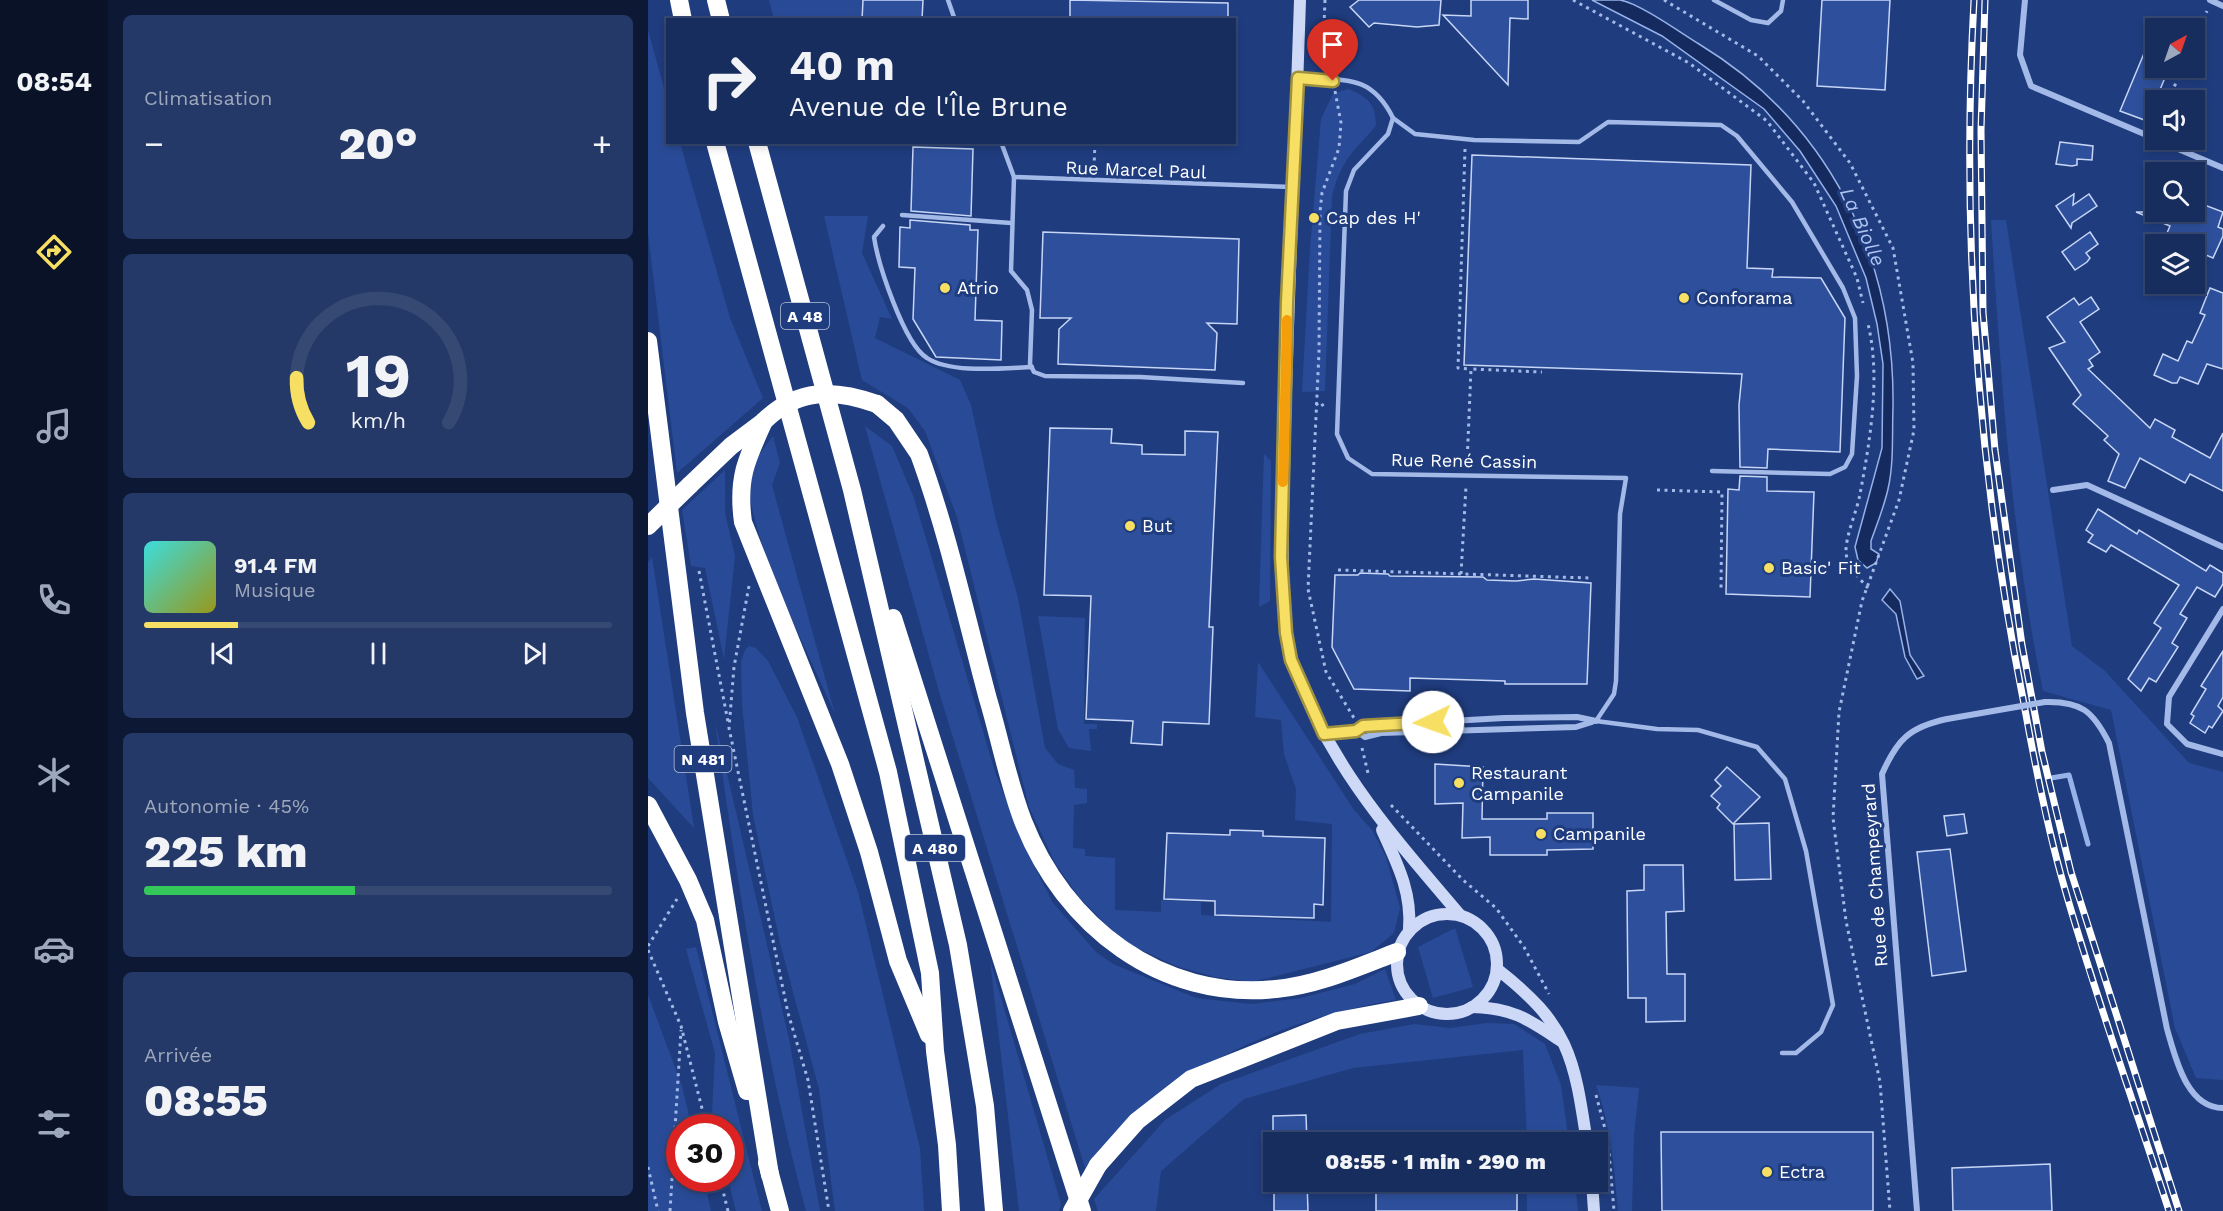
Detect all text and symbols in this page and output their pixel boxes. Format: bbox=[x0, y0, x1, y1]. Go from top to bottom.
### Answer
north arrow bbox=[2145, 18, 2205, 78]
map controls bbox=[2145, 18, 2205, 294]
pin bbox=[1307, 19, 1358, 81]
icon: arrive bbox=[1316, 28, 1349, 61]
text: 40 m bbox=[789, 41, 895, 90]
icon: right bbox=[690, 42, 768, 120]
text: 08:54 bbox=[16, 66, 92, 98]
text: Climatisation bbox=[144, 86, 272, 110]
button: sound bbox=[2145, 90, 2205, 150]
text: Avenue de l'Île Brune bbox=[789, 91, 1068, 123]
text: 20° bbox=[338, 117, 418, 170]
text: − bbox=[144, 124, 164, 163]
text: + bbox=[592, 124, 612, 163]
street label: Rue Marcel Paul bbox=[1065, 157, 1207, 182]
button: search bbox=[2145, 162, 2205, 222]
water label: La Biolle bbox=[1835, 184, 1891, 270]
place label: Cap des H' bbox=[1326, 207, 1421, 228]
marker: Cap des H' bbox=[1307, 211, 1321, 225]
icon: directions bbox=[33, 231, 75, 273]
button: layers bbox=[2145, 234, 2205, 294]
place label: Atrio bbox=[957, 277, 999, 298]
marker: Atrio bbox=[938, 281, 952, 295]
place label: Conforama bbox=[1696, 287, 1792, 308]
marker: Conforama bbox=[1677, 291, 1691, 305]
road number: A 48 bbox=[781, 303, 829, 329]
text: 19 bbox=[345, 339, 411, 412]
icon: music bbox=[33, 405, 75, 447]
text: km/h bbox=[350, 409, 406, 434]
street label: Rue René Cassin bbox=[1391, 449, 1537, 472]
place label: But bbox=[1142, 515, 1173, 536]
marker: But bbox=[1123, 519, 1137, 533]
text: 91.4 FM bbox=[234, 553, 317, 578]
place label: Basic' Fit bbox=[1781, 557, 1861, 578]
marker: Basic' Fit bbox=[1762, 561, 1776, 575]
text: Musique bbox=[234, 578, 316, 602]
icon: phone bbox=[33, 579, 75, 621]
icon: previous bbox=[206, 637, 239, 670]
icon: pause bbox=[362, 637, 395, 670]
icon: next bbox=[518, 637, 551, 670]
position arrow bbox=[1401, 690, 1465, 754]
road number: N 481 bbox=[674, 746, 732, 772]
icon: climate bbox=[33, 754, 75, 796]
place label: Restaurant Campanile bbox=[1471, 762, 1568, 804]
marker: Restaurant Campanile bbox=[1452, 776, 1466, 790]
street label: Rue de Champeyrard bbox=[1858, 782, 1891, 968]
text: Autonomie · 45% bbox=[144, 794, 309, 818]
place label: Campanile bbox=[1553, 823, 1646, 844]
text: 225 km bbox=[144, 825, 307, 878]
marker: Campanile bbox=[1534, 827, 1548, 841]
road number: A 480 bbox=[905, 835, 965, 861]
icon: car bbox=[33, 928, 75, 970]
text: Arrivée bbox=[144, 1043, 212, 1067]
text: 08:55 bbox=[144, 1074, 268, 1127]
icon: filters bbox=[33, 1103, 75, 1145]
speed limit sign: 30 bbox=[666, 1114, 744, 1192]
text: 08:55 · 1 min · 290 m bbox=[1325, 1149, 1546, 1174]
place label: Ectra bbox=[1779, 1161, 1825, 1182]
marker: Ectra bbox=[1760, 1165, 1774, 1179]

